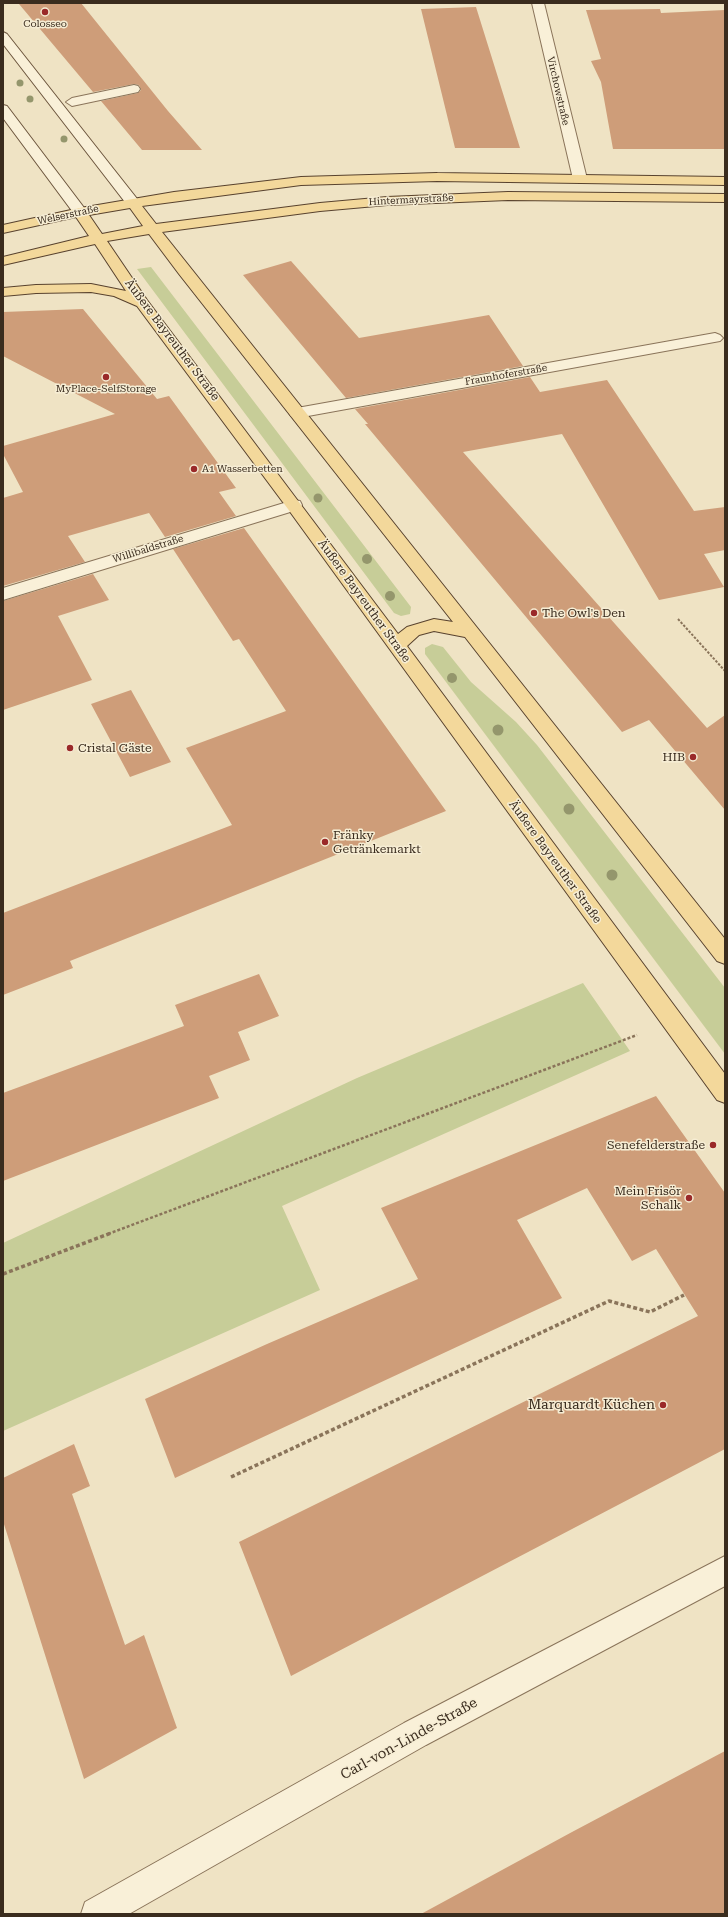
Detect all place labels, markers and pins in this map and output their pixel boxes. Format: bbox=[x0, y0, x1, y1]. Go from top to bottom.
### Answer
marker: Colosseo bbox=[40, 7, 50, 17]
place label: Colosseo bbox=[23, 18, 67, 30]
marker: MyPlace-SelfStorage bbox=[101, 372, 111, 382]
place label: MyPlace-SelfStorage bbox=[56, 383, 156, 395]
place label: A1 Wasserbetten bbox=[202, 463, 283, 475]
marker: A1 Wasserbetten bbox=[189, 464, 199, 474]
place label: The Owl's Den bbox=[542, 606, 626, 620]
marker: The Owl's Den bbox=[529, 608, 539, 618]
place label: Cristal Gäste bbox=[78, 741, 152, 755]
marker: Cristal Gäste bbox=[65, 743, 75, 753]
place label: HIB bbox=[662, 750, 685, 764]
marker: HIB bbox=[688, 752, 698, 762]
place label: Fränky Getränkemarkt bbox=[333, 828, 421, 856]
marker: Fränky Getränkemarkt bbox=[320, 837, 330, 847]
place label: Senefelderstraße bbox=[607, 1138, 705, 1152]
marker: Senefelderstraße bbox=[708, 1140, 718, 1150]
place label: Mein Frisör Schalk bbox=[615, 1184, 681, 1212]
marker: Mein Frisör Schalk bbox=[684, 1193, 694, 1203]
place label: Marquardt Küchen bbox=[528, 1397, 655, 1413]
marker: Marquardt Küchen bbox=[658, 1400, 668, 1410]

